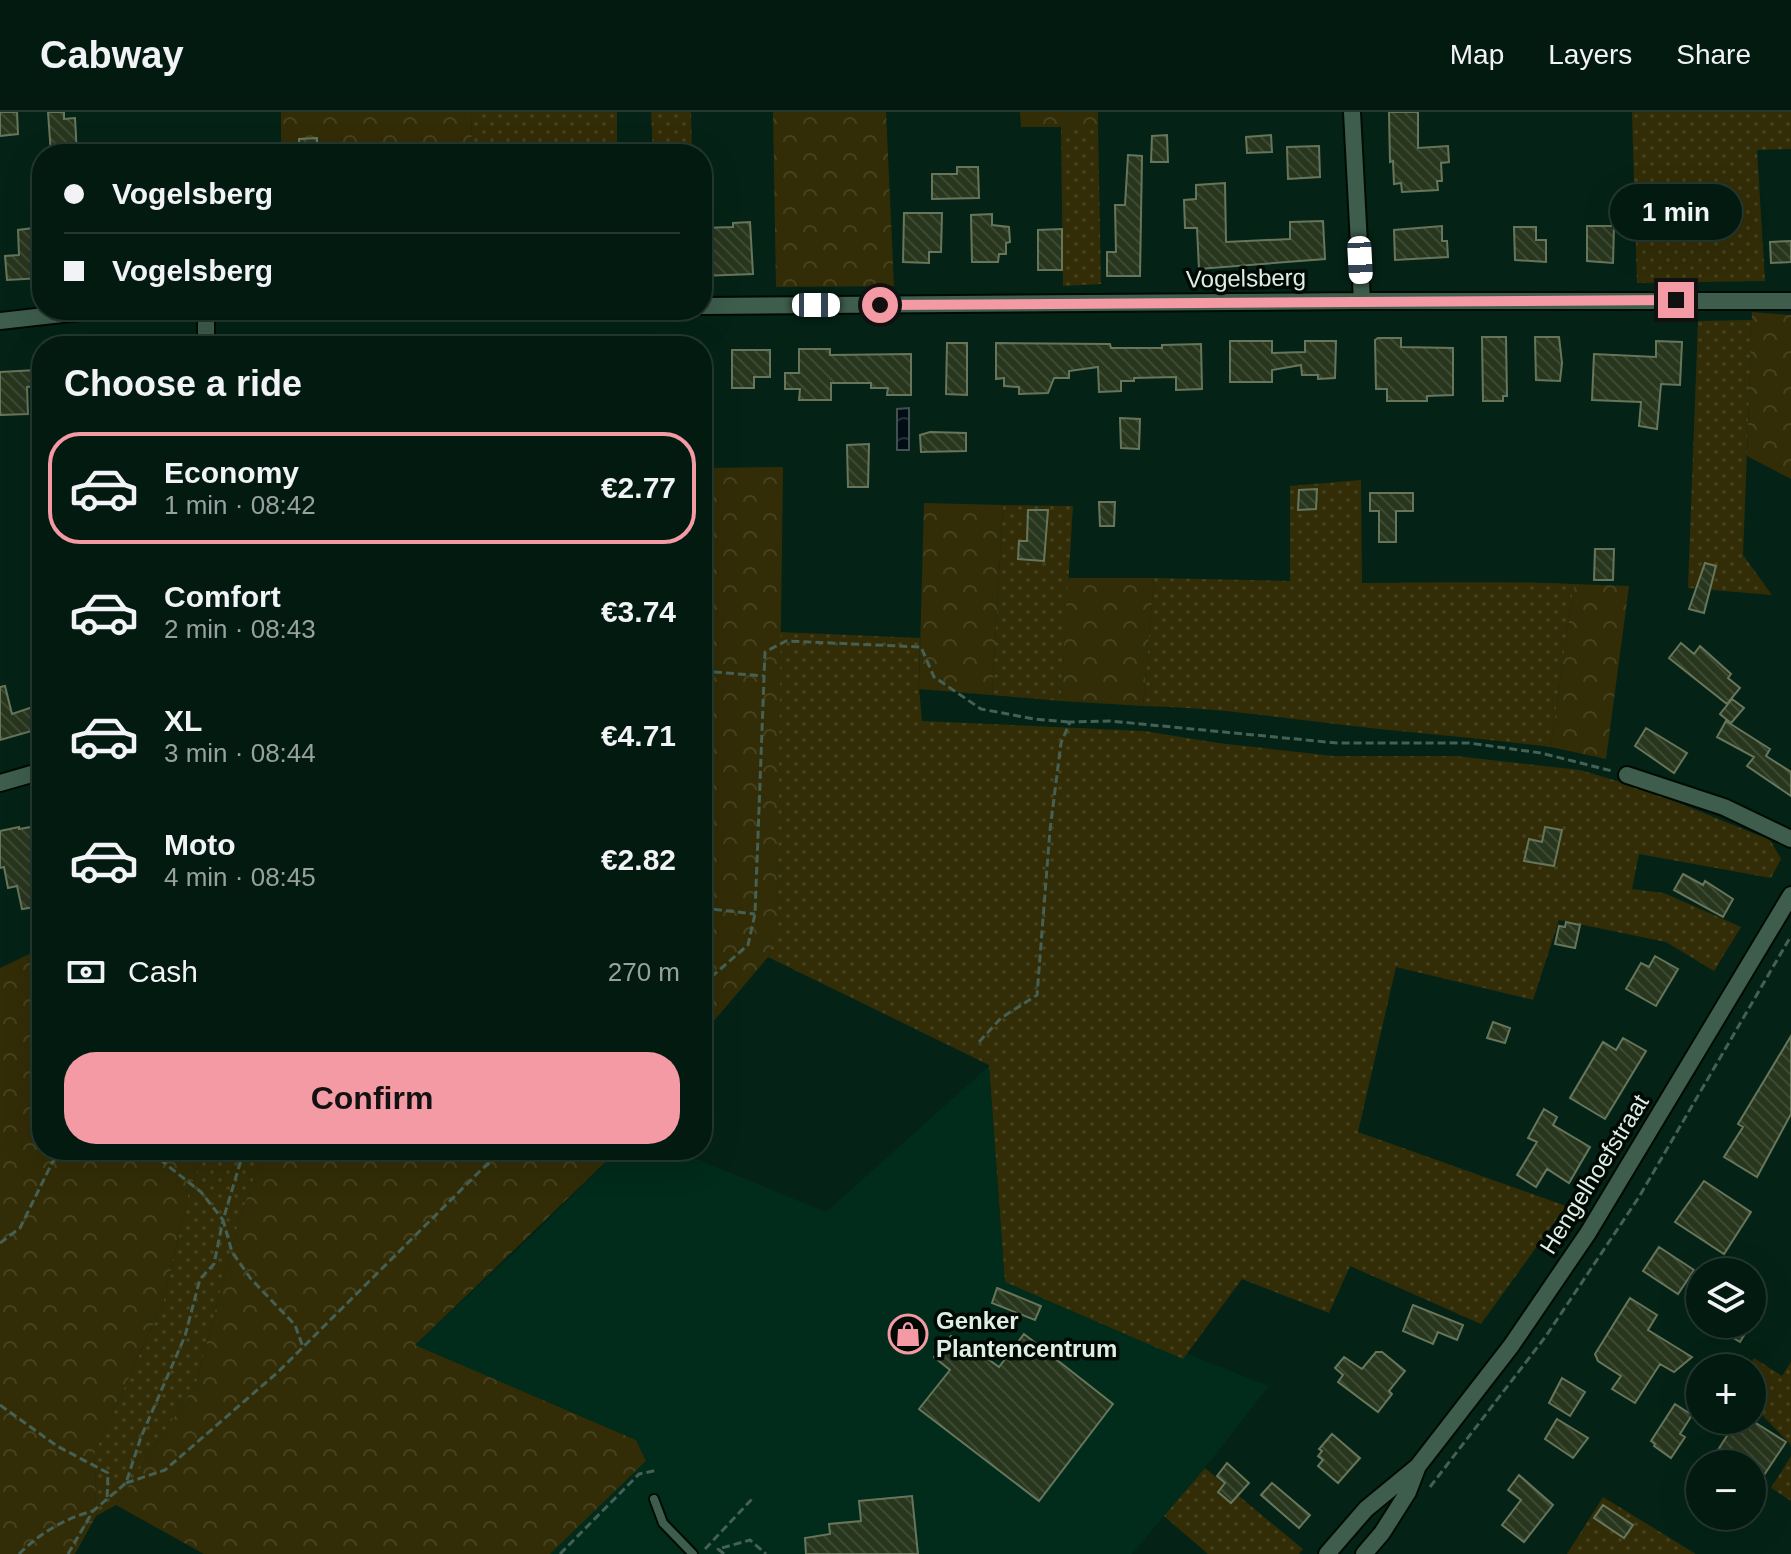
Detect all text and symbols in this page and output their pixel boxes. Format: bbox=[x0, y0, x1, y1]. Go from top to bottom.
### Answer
text: Cabway bbox=[40, 34, 184, 76]
text: Map bbox=[1450, 39, 1504, 70]
text: Layers bbox=[1548, 39, 1632, 70]
text: Share bbox=[1676, 39, 1751, 70]
text: Vogelsberg bbox=[112, 177, 273, 210]
callout: 1 min bbox=[1610, 184, 1742, 240]
text: 1 min bbox=[1642, 197, 1710, 227]
car bbox=[1347, 235, 1373, 285]
text: Vogelsberg bbox=[112, 254, 273, 287]
street label: Vogelsberg bbox=[1186, 263, 1306, 293]
route end bbox=[1658, 282, 1694, 318]
route start bbox=[862, 287, 898, 323]
car bbox=[792, 293, 840, 317]
text: Choose a ride bbox=[64, 363, 302, 404]
icon: car bbox=[68, 452, 140, 524]
text: Economy bbox=[164, 456, 299, 489]
text: €2.77 bbox=[601, 471, 676, 504]
text: 1 min · 08:42 bbox=[164, 490, 316, 520]
icon: car bbox=[68, 576, 140, 648]
text: Comfort bbox=[164, 580, 281, 613]
text: €3.74 bbox=[601, 595, 676, 628]
text: 2 min · 08:43 bbox=[164, 614, 316, 644]
icon: car bbox=[68, 700, 140, 772]
text: XL bbox=[164, 704, 202, 737]
text: €4.71 bbox=[601, 719, 676, 752]
text: 3 min · 08:44 bbox=[164, 738, 316, 768]
icon: car bbox=[68, 824, 140, 896]
text: Moto bbox=[164, 828, 236, 861]
text: €2.82 bbox=[601, 843, 676, 876]
text: 4 min · 08:45 bbox=[164, 862, 316, 892]
icon: cash bbox=[64, 950, 108, 994]
text: Cash bbox=[128, 955, 198, 988]
text: 270 m bbox=[608, 957, 680, 987]
button: Confirm bbox=[64, 1052, 680, 1144]
street label: Hengelhoefstraat bbox=[1534, 1089, 1654, 1259]
map controls bbox=[1686, 1258, 1766, 1530]
button: layers bbox=[1686, 1258, 1766, 1338]
place label: Genker Plantencentrum bbox=[936, 1307, 1117, 1362]
shop icon: Genker Plantencentrum bbox=[887, 1313, 929, 1355]
button: + bbox=[1686, 1354, 1766, 1434]
button: − bbox=[1686, 1450, 1766, 1530]

